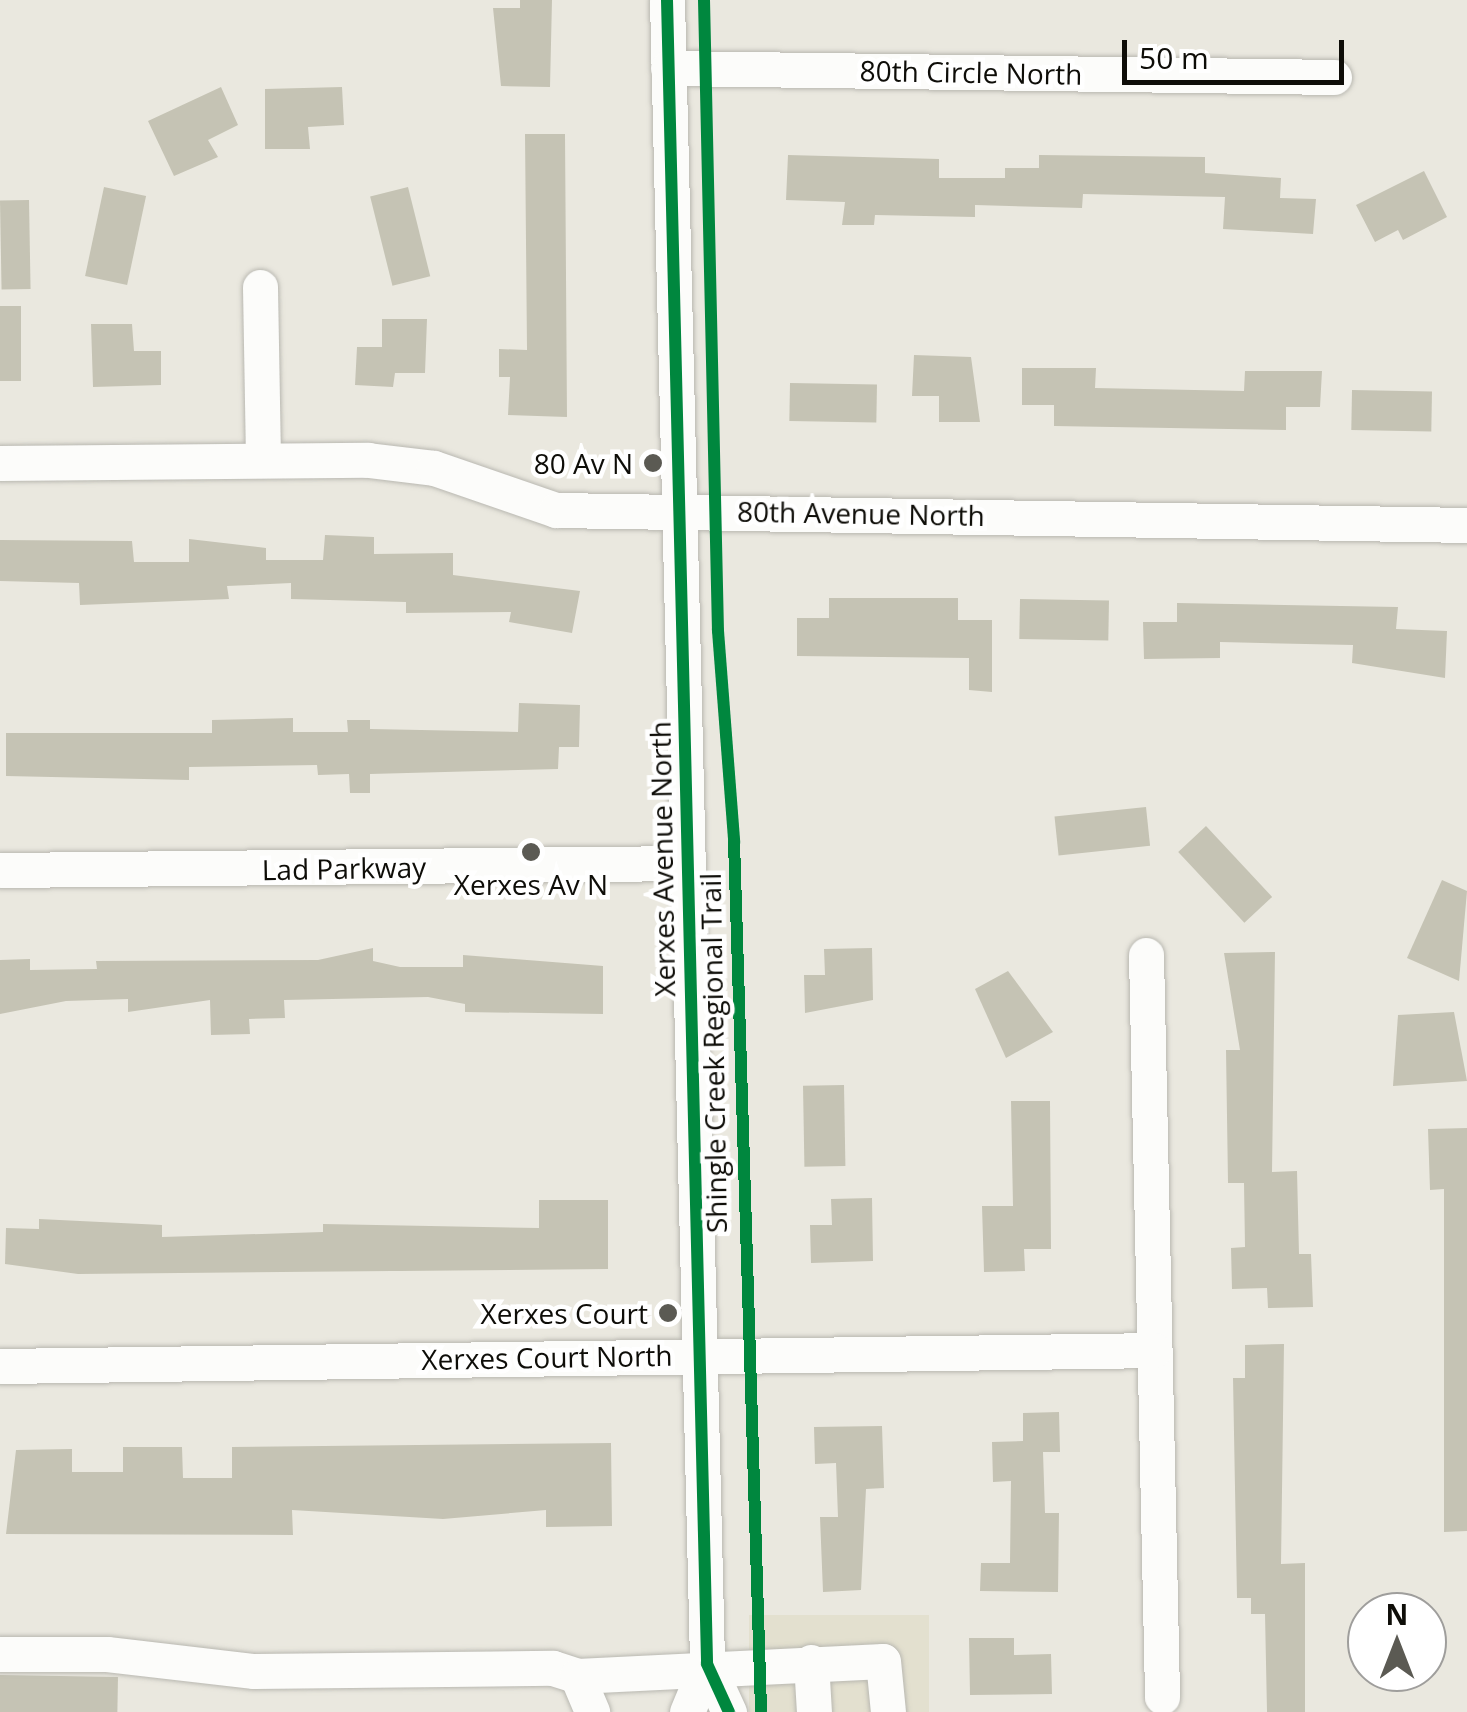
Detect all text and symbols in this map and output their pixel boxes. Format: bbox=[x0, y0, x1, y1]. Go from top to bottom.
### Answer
scale bar bbox=[1127, 20, 1350, 82]
text: 50 m bbox=[1139, 37, 1209, 78]
street label: 80th Circle North bbox=[859, 53, 1083, 91]
place label: 80 Av N bbox=[534, 446, 633, 480]
marker: 80 Av N bbox=[642, 452, 664, 474]
street label: 80th Avenue North bbox=[737, 494, 985, 532]
street label: Xerxes Avenue North bbox=[643, 721, 681, 997]
marker: Xerxes Av N bbox=[520, 841, 542, 863]
street label: Lad Parkway bbox=[262, 850, 426, 886]
place label: Xerxes Av N bbox=[454, 867, 608, 901]
street label: Shingle Creek Regional Trail bbox=[693, 873, 733, 1233]
place label: Xerxes Court bbox=[481, 1296, 648, 1330]
marker: Xerxes Court bbox=[657, 1302, 679, 1324]
street label: Xerxes Court North bbox=[421, 1338, 673, 1376]
north arrow bbox=[1347, 1592, 1447, 1692]
text: N bbox=[1386, 1595, 1408, 1633]

